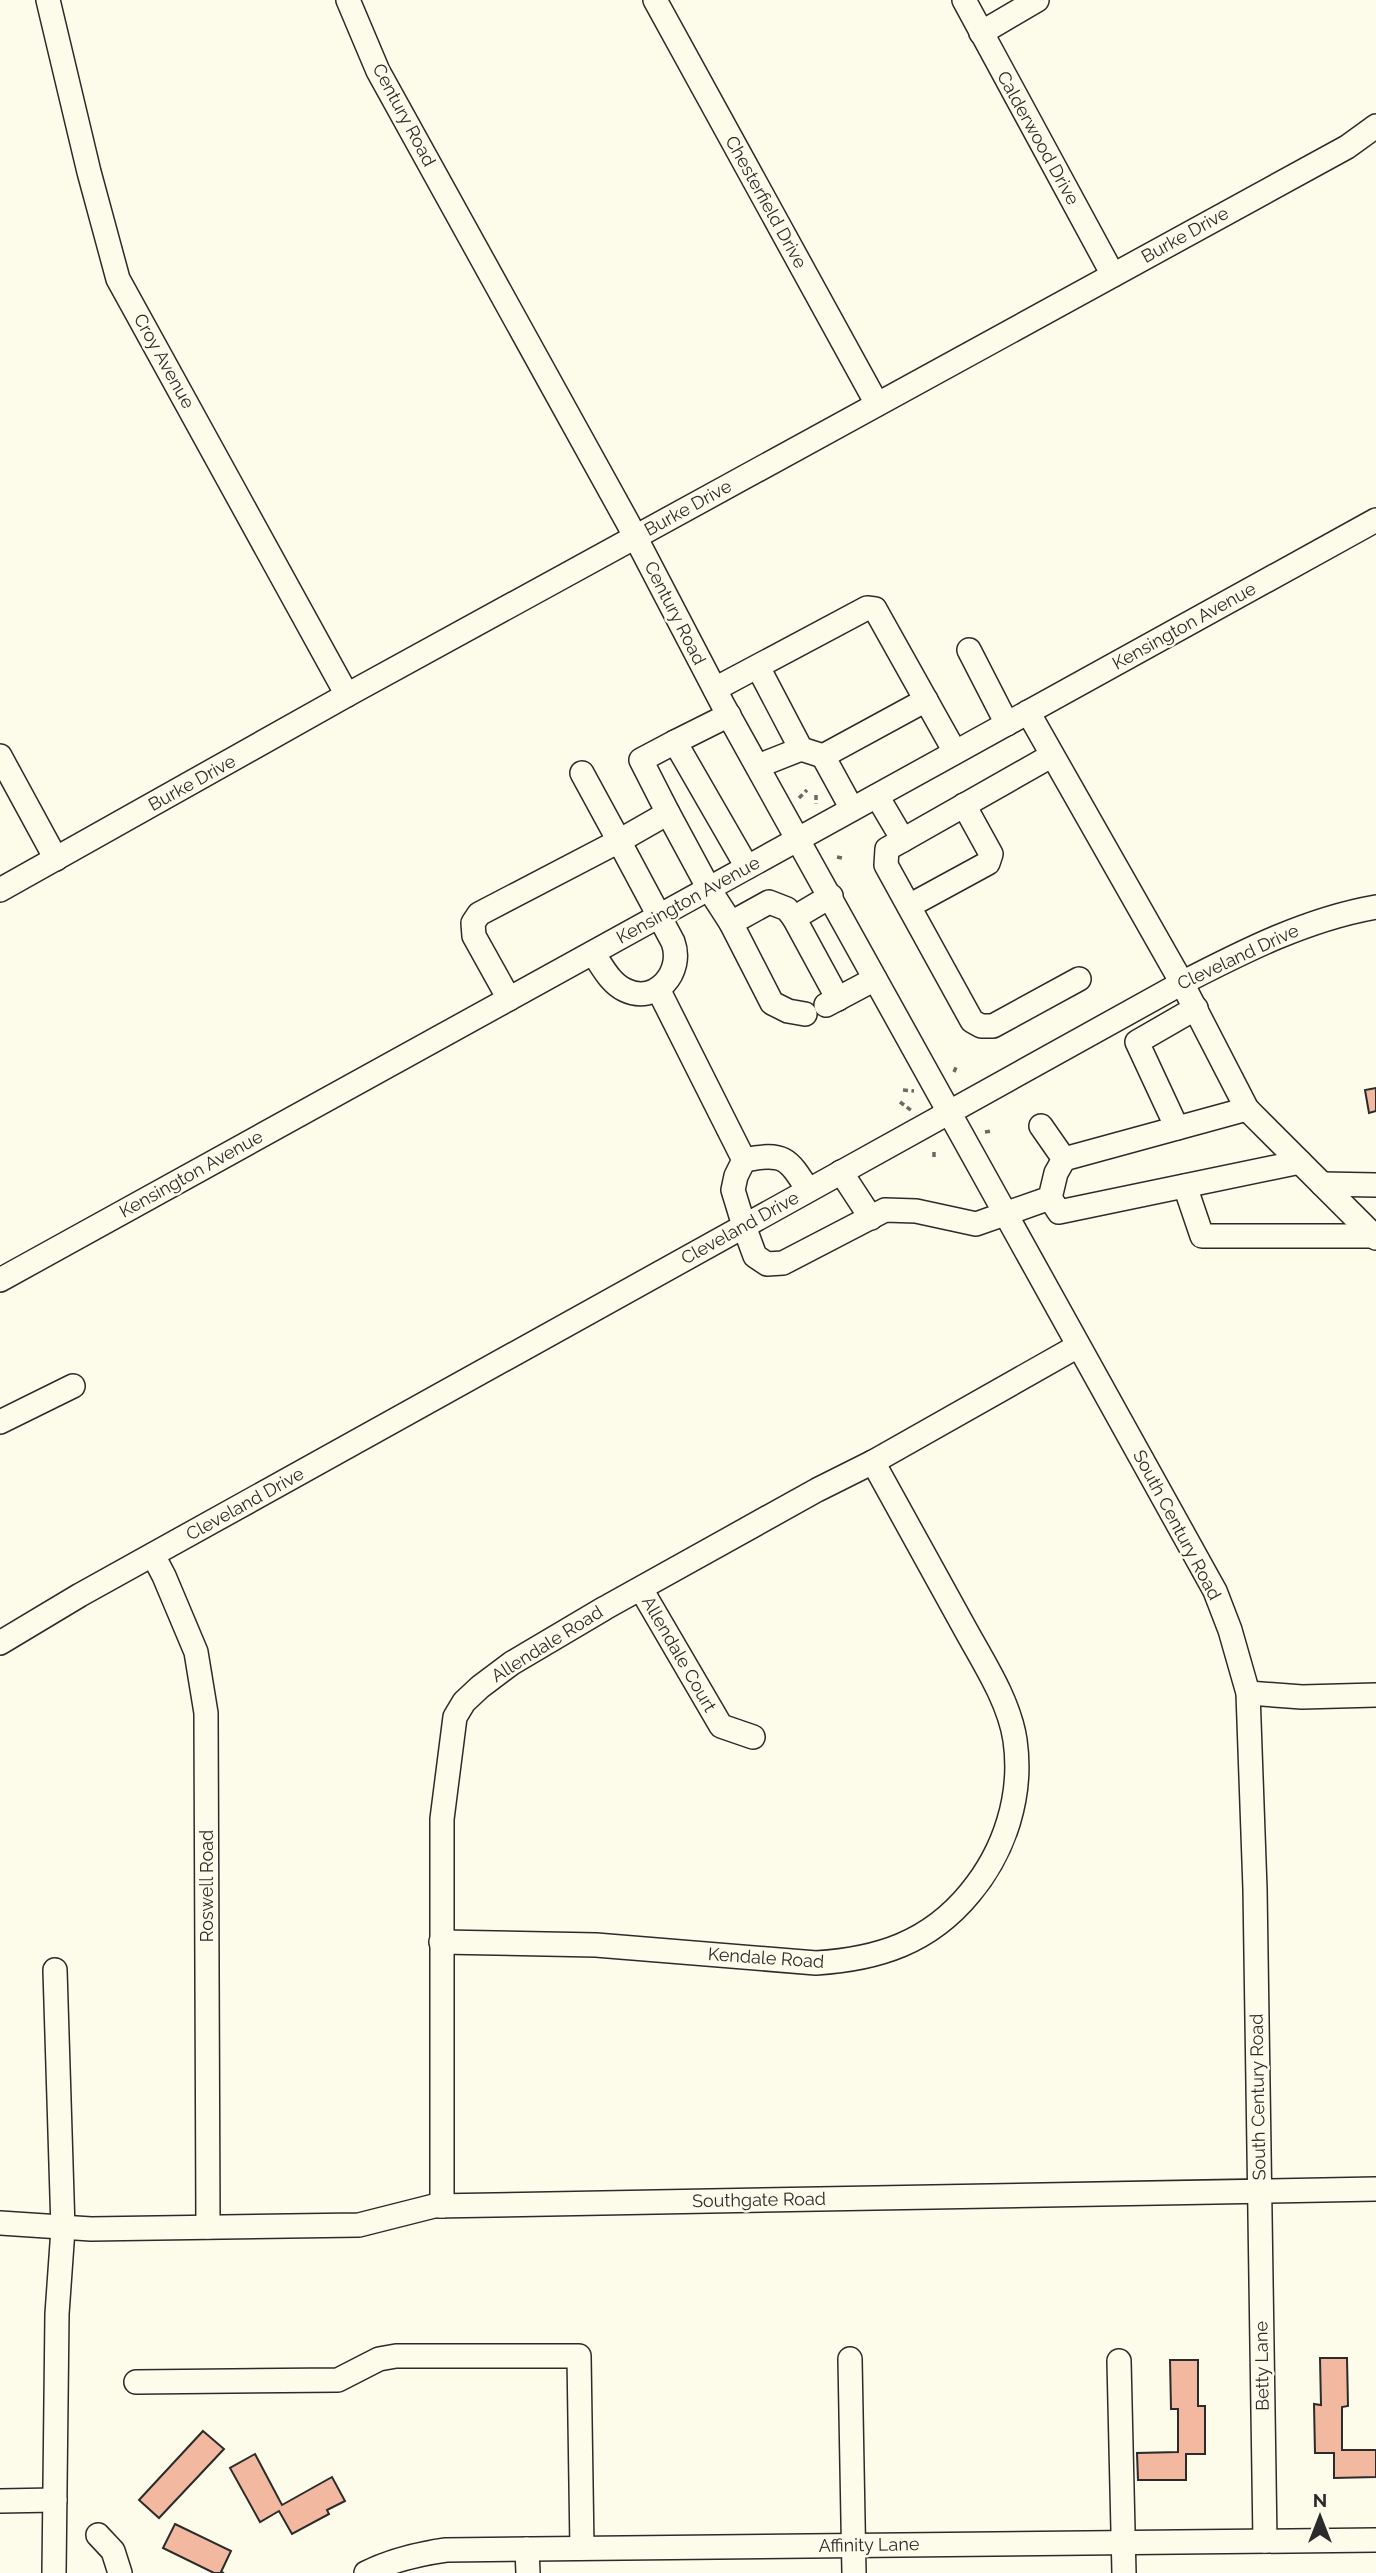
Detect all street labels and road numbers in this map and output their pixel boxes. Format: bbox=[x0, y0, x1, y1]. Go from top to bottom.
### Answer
street label: Century Road bbox=[369, 60, 440, 170]
street label: Calderwood Drive bbox=[993, 67, 1084, 209]
street label: Chesterfield Drive bbox=[721, 132, 812, 272]
street label: Burke Drive bbox=[1138, 202, 1232, 267]
street label: Croy Avenue bbox=[130, 310, 199, 412]
street label: Burke Drive bbox=[641, 475, 735, 540]
street label: Century Road bbox=[640, 557, 711, 668]
street label: Kensington Avenue bbox=[1108, 577, 1259, 674]
street label: Burke Drive bbox=[145, 750, 239, 815]
street label: Kensington Avenue bbox=[612, 851, 763, 948]
street label: Cleveland Drive bbox=[1174, 919, 1302, 994]
street label: Kensington Avenue bbox=[115, 1125, 266, 1222]
street label: Cleveland Drive bbox=[677, 1186, 803, 1269]
street label: South Century Road bbox=[1129, 1446, 1226, 1603]
street label: Cleveland Drive bbox=[182, 1462, 308, 1545]
street label: Allendale Court bbox=[638, 1592, 721, 1715]
street label: Allendale Road bbox=[487, 1601, 606, 1686]
street label: Roswell Road bbox=[196, 1830, 217, 1942]
street label: Kendale Road bbox=[707, 1943, 825, 1972]
street label: South Century Road bbox=[1246, 2013, 1269, 2181]
street label: Southgate Road bbox=[692, 2188, 826, 2211]
street label: Betty Lane bbox=[1250, 2321, 1273, 2411]
street label: Affinity Lane bbox=[818, 2533, 920, 2556]

